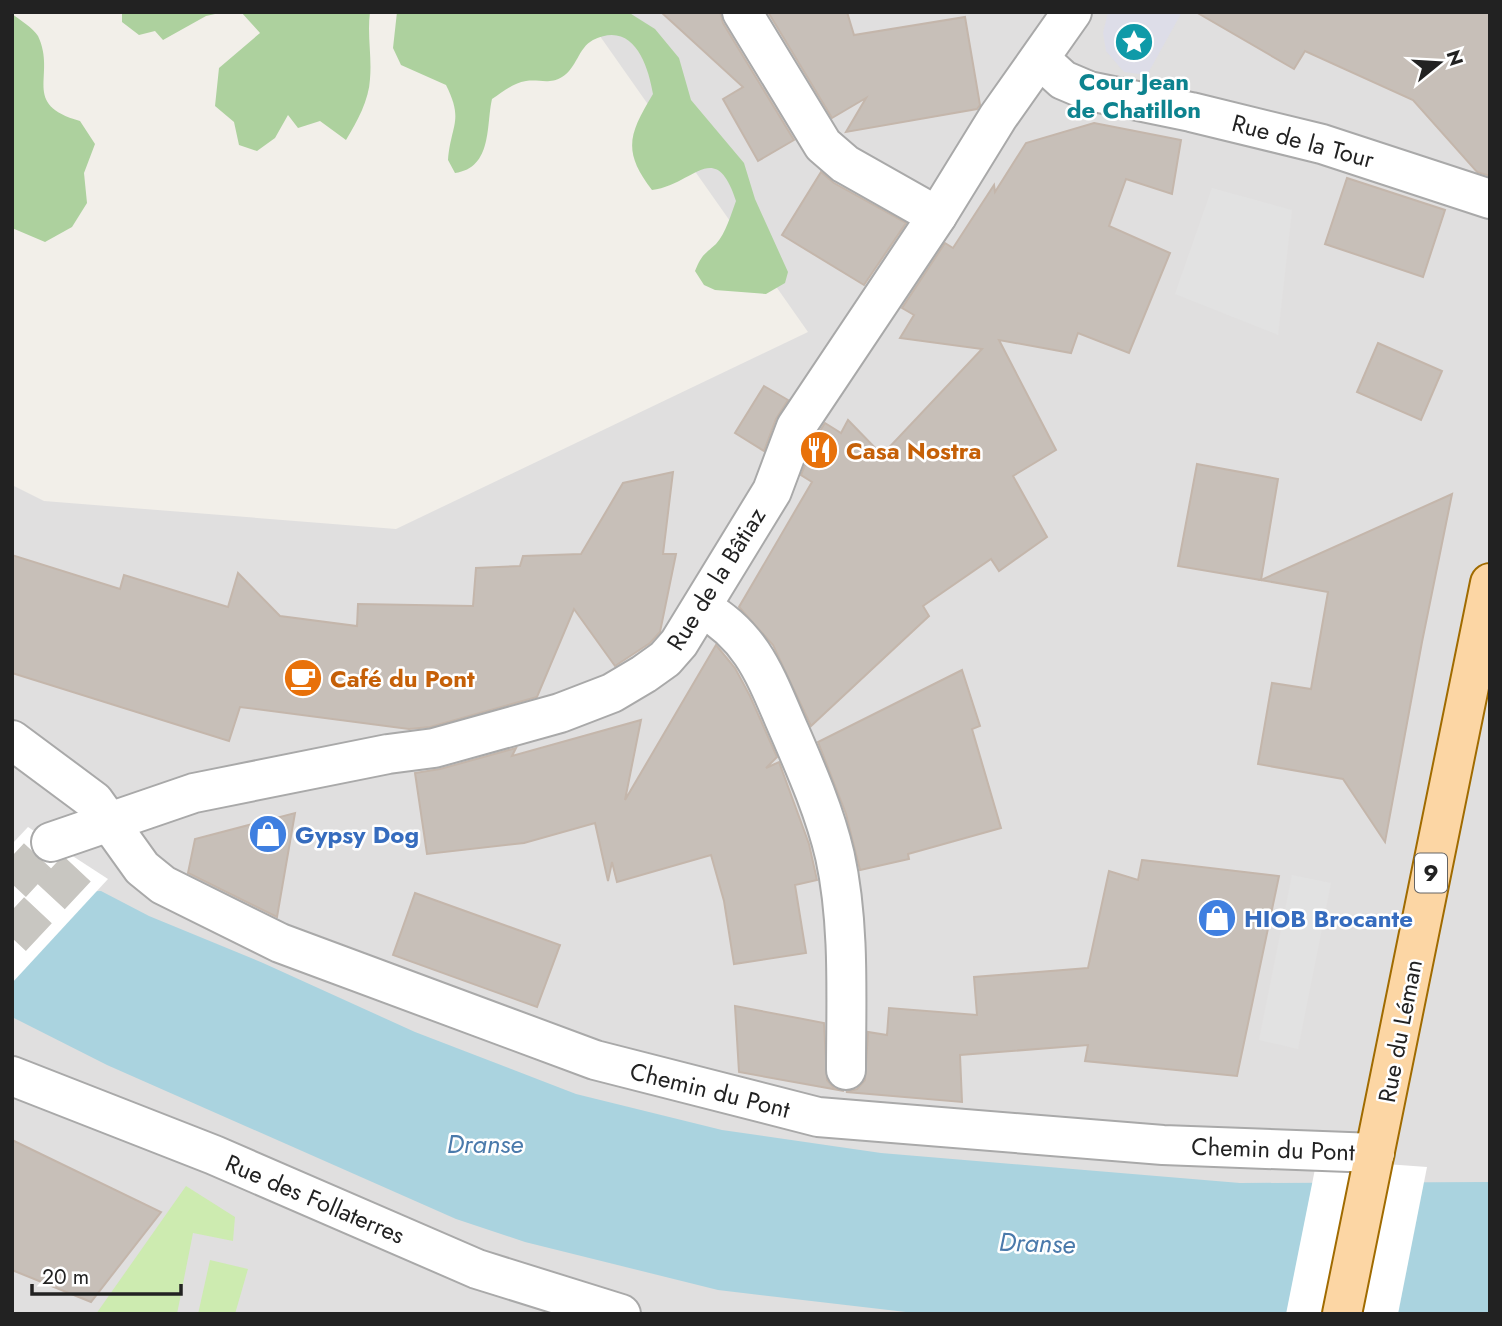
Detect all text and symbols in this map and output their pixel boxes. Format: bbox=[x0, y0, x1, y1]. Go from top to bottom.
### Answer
place icon: Cour Jean de Chatillon bbox=[1113, 21, 1155, 63]
north arrow bbox=[1404, 28, 1474, 98]
text: N bbox=[1440, 47, 1470, 69]
place label: Cour Jean de Chatillon bbox=[1067, 64, 1201, 127]
street label: Rue de la Tour bbox=[1228, 105, 1379, 177]
restaurant icon: Casa Nostra bbox=[798, 429, 840, 471]
place label: Casa Nostra bbox=[846, 433, 981, 468]
street label: Rue de la Bâtiaz bbox=[658, 501, 774, 657]
cafe icon: Café du Pont bbox=[282, 657, 324, 699]
place label: Café du Pont bbox=[330, 661, 475, 696]
shop icon: Gypsy Dog bbox=[247, 813, 289, 855]
place label: Gypsy Dog bbox=[295, 817, 419, 852]
road number: 9 bbox=[1415, 853, 1447, 892]
shop icon: HIOB Brocante bbox=[1196, 897, 1238, 939]
place label: HIOB Brocante bbox=[1244, 901, 1413, 936]
street label: Rue du Léman bbox=[1369, 956, 1431, 1106]
street label: Chemin du Pont bbox=[626, 1053, 794, 1127]
water label: Dranse bbox=[447, 1125, 523, 1163]
street label: Chemin du Pont bbox=[1191, 1129, 1356, 1169]
street label: Rue des Follaterres bbox=[220, 1145, 410, 1253]
water label: Dranse bbox=[998, 1223, 1076, 1263]
scale bar bbox=[32, 1252, 180, 1296]
text: 20 m bbox=[42, 1262, 89, 1292]

